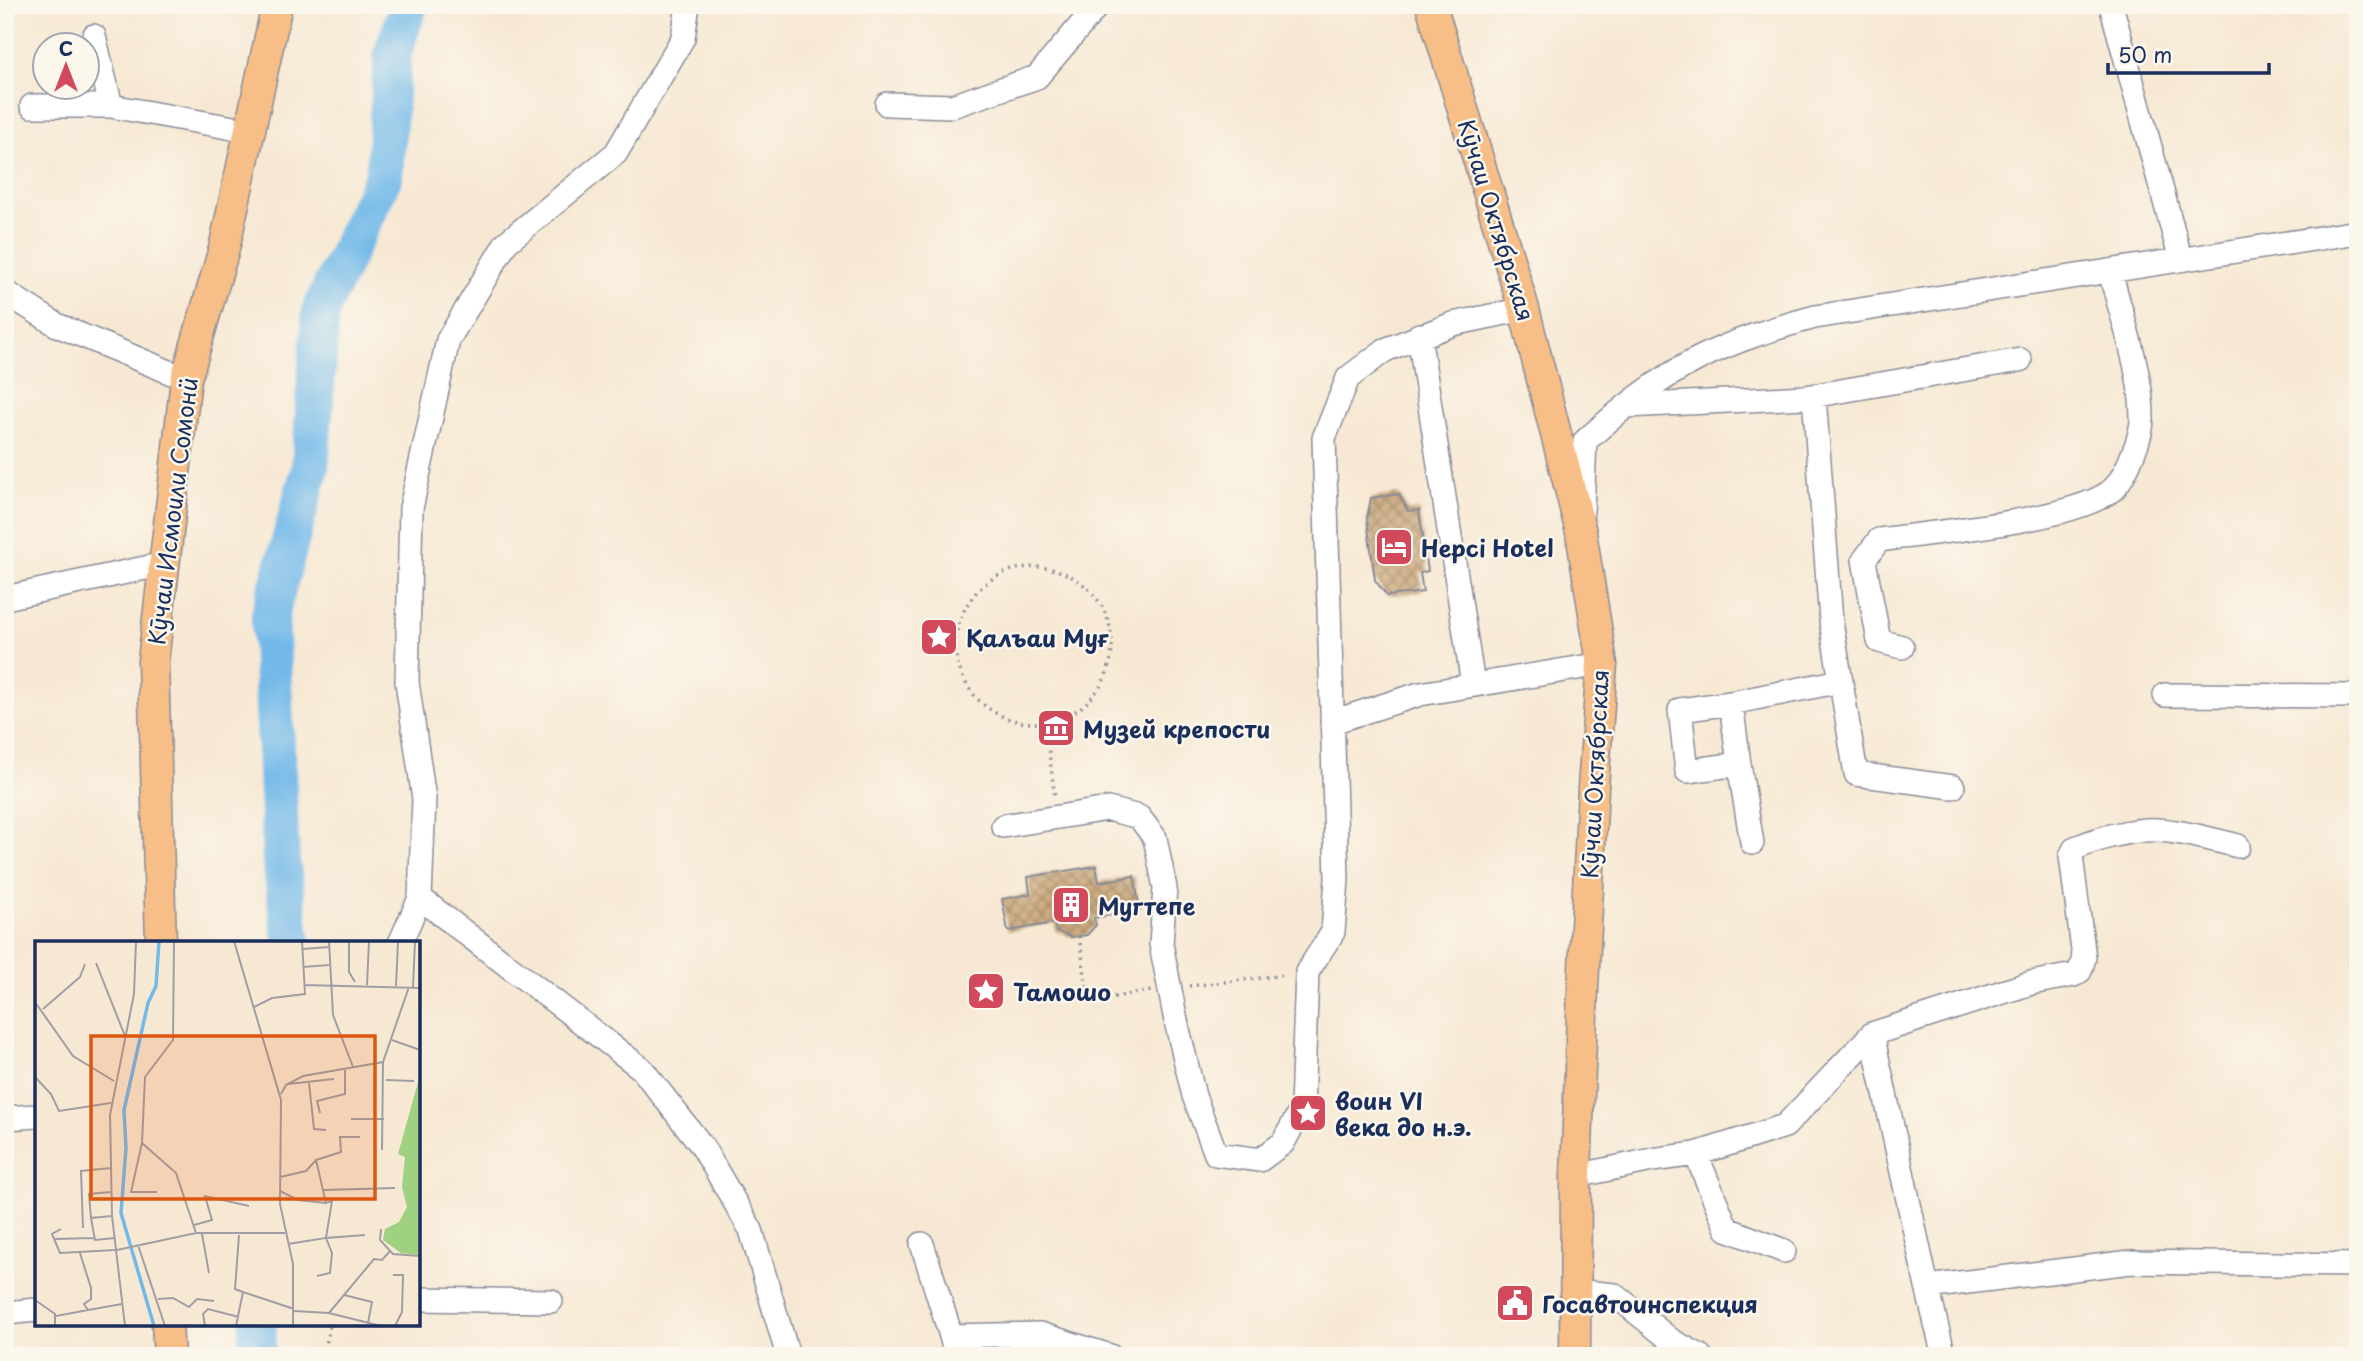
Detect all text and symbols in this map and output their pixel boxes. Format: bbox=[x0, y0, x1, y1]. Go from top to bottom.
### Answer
north arrow bbox=[32, 32, 102, 102]
scale bar bbox=[2108, 32, 2268, 76]
text: С bbox=[59, 34, 73, 62]
text: 50 m bbox=[2118, 38, 2172, 70]
street label: Кӯчаи Октябрская bbox=[1450, 115, 1544, 325]
street label: Кӯчаи Исмоили Сомонӣ bbox=[138, 375, 206, 647]
hotel icon: Hepci Hotel bbox=[1373, 526, 1415, 568]
place label: Hepci Hotel bbox=[1421, 530, 1554, 565]
place icon: Қалъаи Муғ bbox=[918, 616, 960, 658]
place label: Қалъаи Муғ bbox=[966, 620, 1109, 655]
street label: Кӯчаи Октябрская bbox=[1571, 669, 1617, 879]
museum icon: Музей крепости bbox=[1035, 707, 1077, 749]
place label: Музей крепости bbox=[1083, 711, 1270, 746]
building icon: Мугтепе bbox=[1050, 884, 1092, 926]
place label: Мугтепе bbox=[1098, 888, 1196, 923]
inset map bbox=[35, 941, 420, 1326]
place icon: Тамошо bbox=[965, 970, 1007, 1012]
place label: Тамошо bbox=[1013, 974, 1111, 1009]
place label: воин VI века до н.э. bbox=[1335, 1083, 1472, 1144]
place icon: воин VI века до н.э. bbox=[1287, 1092, 1329, 1134]
public building icon: Госавтоинспекция bbox=[1494, 1282, 1536, 1324]
place label: Госавтоинспекция bbox=[1542, 1286, 1758, 1321]

